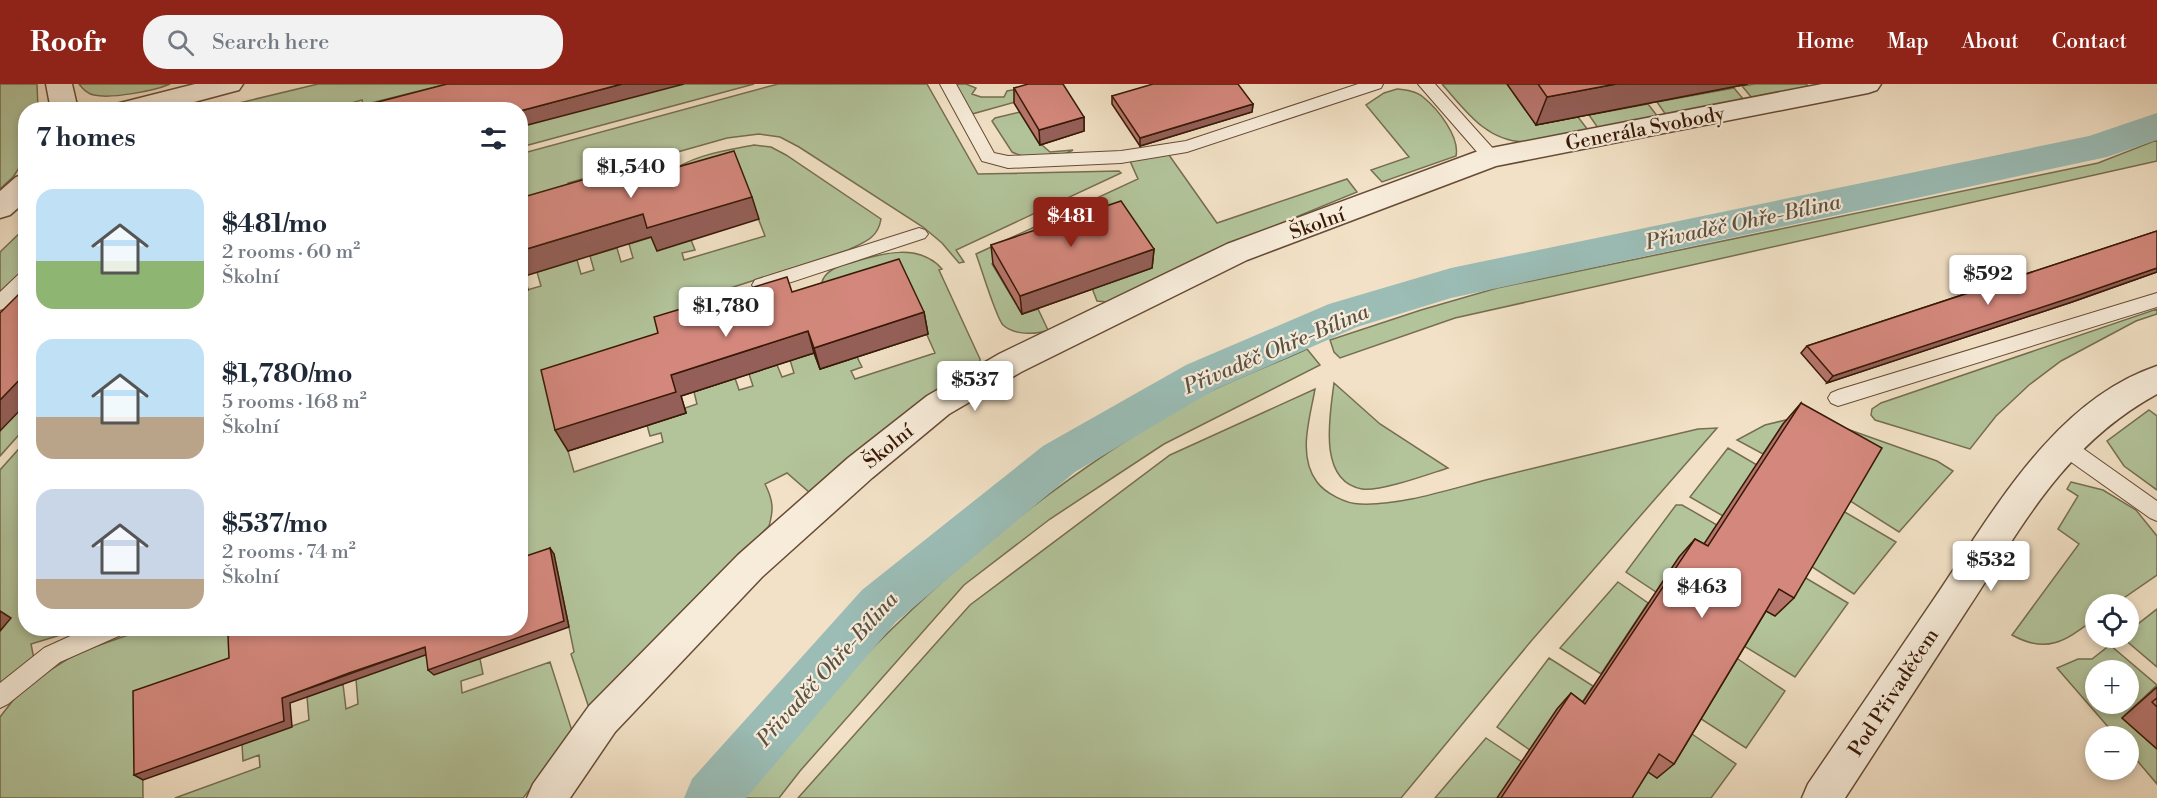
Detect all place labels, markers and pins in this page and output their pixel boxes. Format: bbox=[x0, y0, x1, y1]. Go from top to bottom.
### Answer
pin: $1,540 bbox=[582, 148, 680, 199]
pin: $481 bbox=[1035, 197, 1107, 248]
pin: $592 bbox=[1952, 255, 2024, 306]
pin: $1,780 bbox=[677, 287, 775, 338]
pin: $537 bbox=[939, 361, 1011, 412]
pin: $532 bbox=[1955, 541, 2027, 592]
pin: $463 bbox=[1666, 568, 1738, 619]

